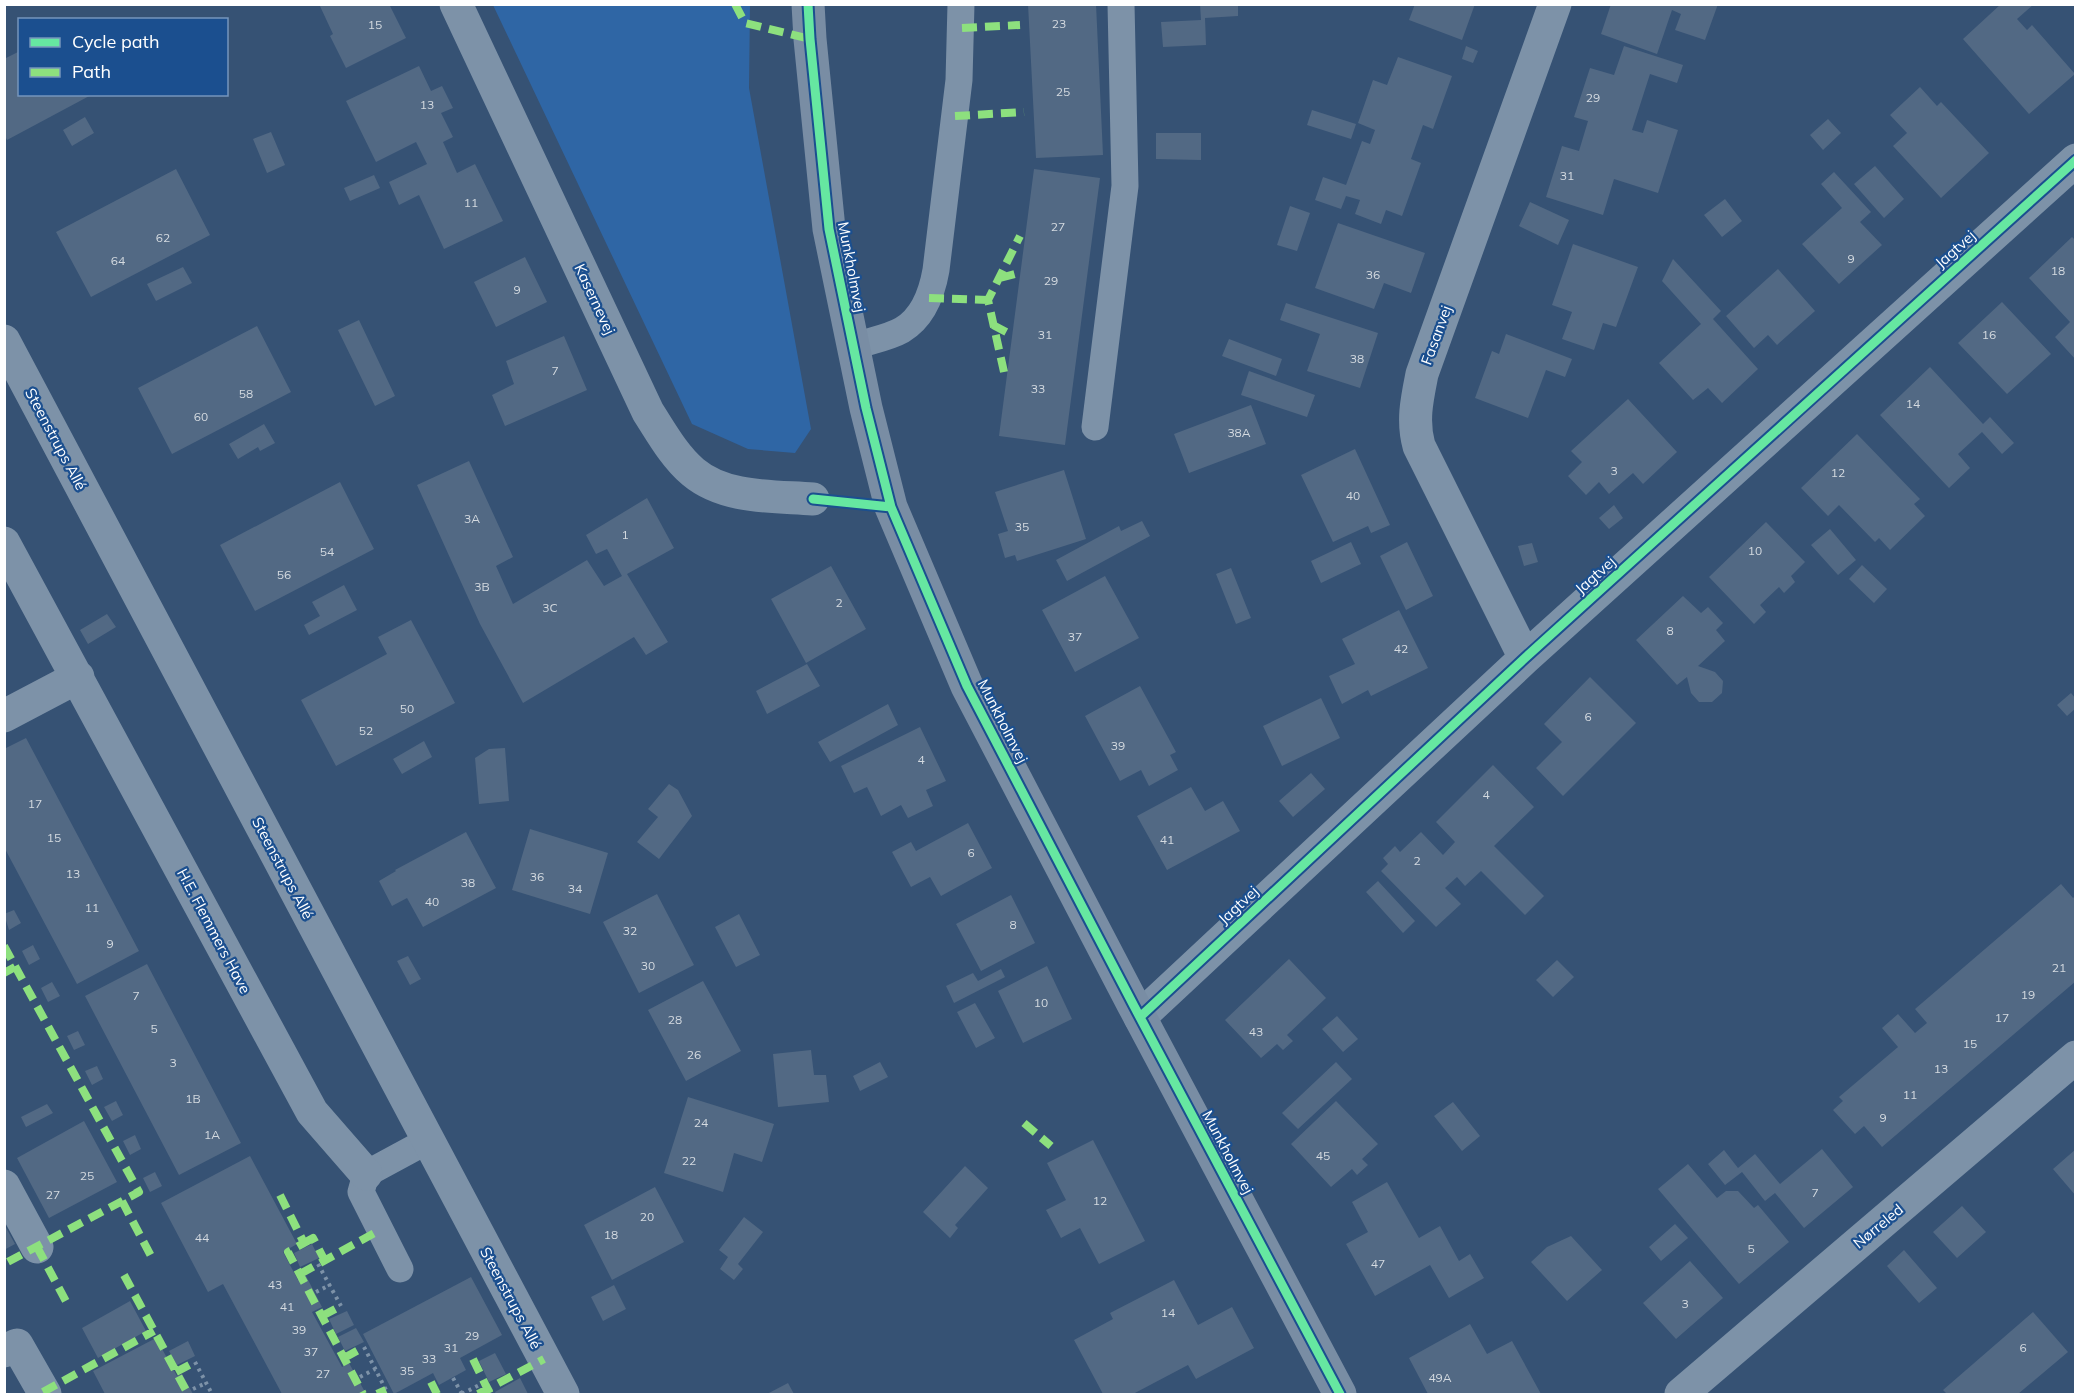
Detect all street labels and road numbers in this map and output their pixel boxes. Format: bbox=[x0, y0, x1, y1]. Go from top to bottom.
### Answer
street label: Munkholmvej bbox=[834, 220, 870, 314]
street label: Jagtvej bbox=[1931, 226, 1979, 272]
street label: Kasernevej bbox=[570, 261, 620, 337]
street label: Fasanvej bbox=[1416, 303, 1456, 367]
street label: Steenstrups Allé bbox=[21, 385, 91, 493]
street label: Jagtvej bbox=[1571, 552, 1619, 598]
street label: Munkholmvej bbox=[974, 676, 1032, 766]
street label: Steenstrups Allé bbox=[248, 814, 318, 922]
street label: H.E. Flemmers Have bbox=[173, 865, 255, 997]
street label: Jagtvej bbox=[1214, 882, 1262, 928]
street label: Munkholmvej bbox=[1198, 1107, 1258, 1197]
street label: Nørreled bbox=[1849, 1200, 1907, 1252]
street label: Steenstrups Allé bbox=[476, 1244, 546, 1352]

